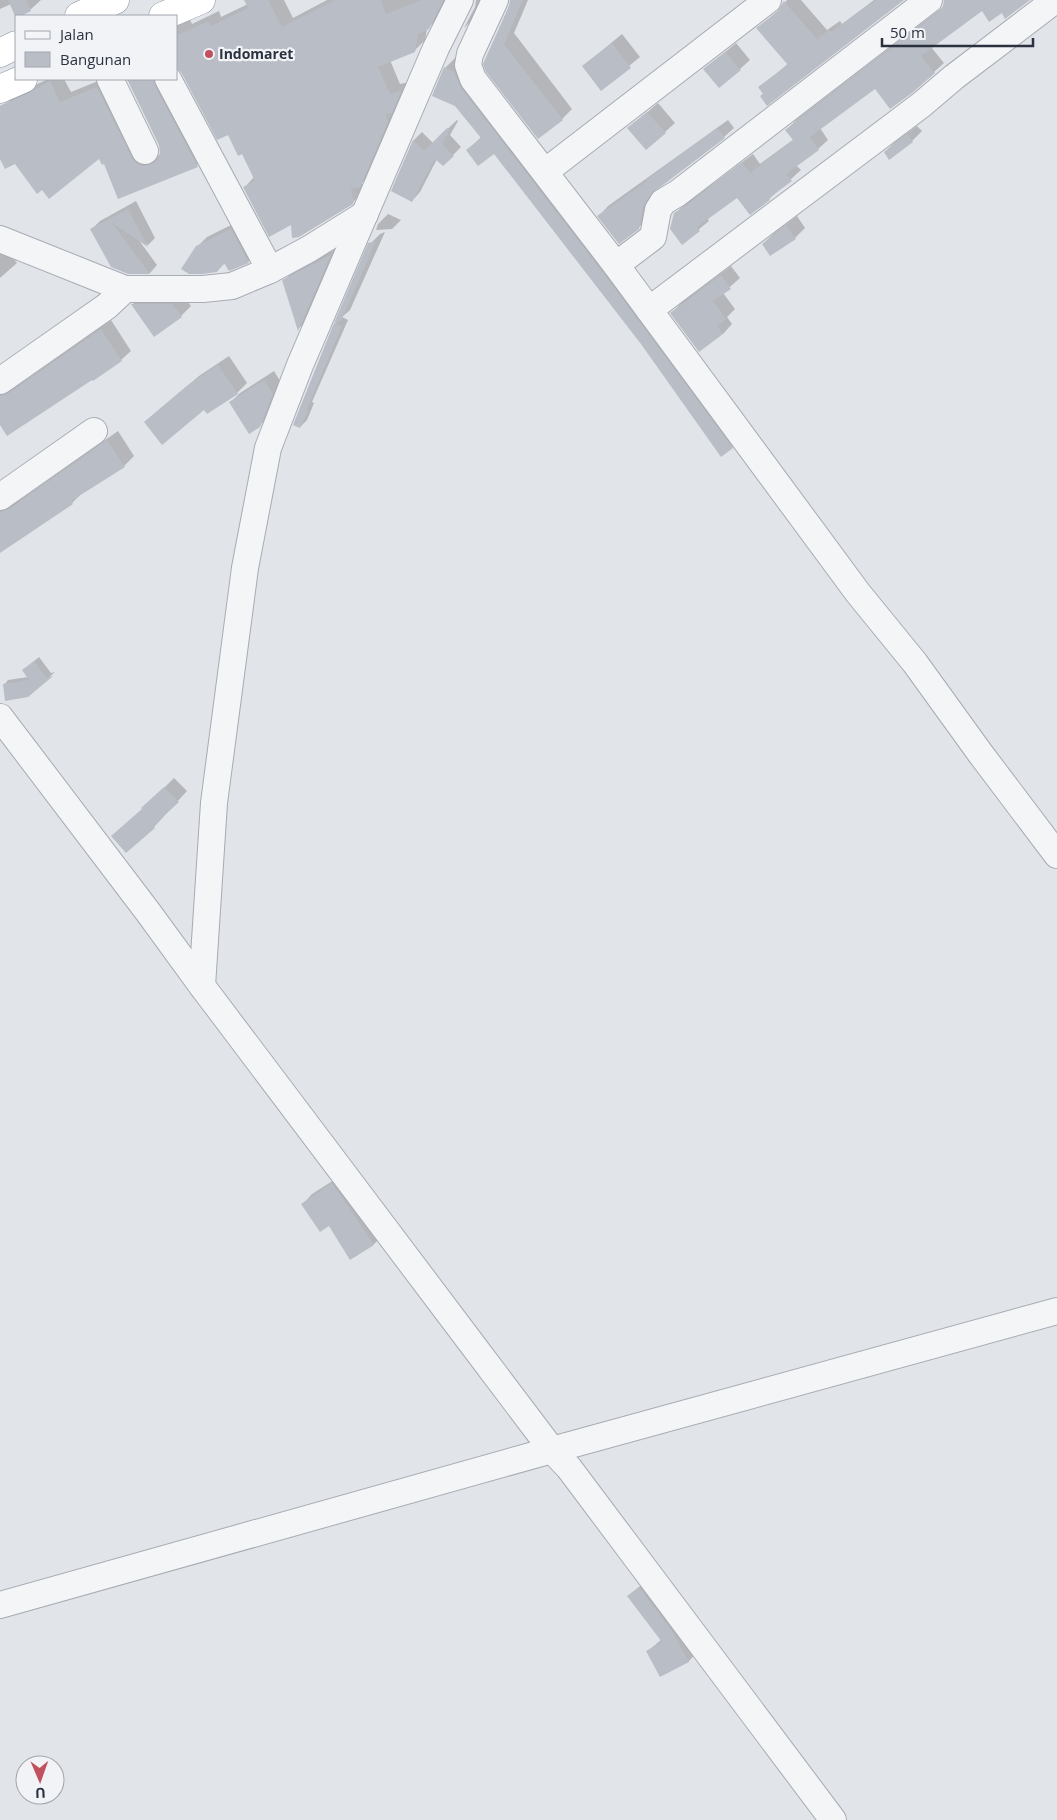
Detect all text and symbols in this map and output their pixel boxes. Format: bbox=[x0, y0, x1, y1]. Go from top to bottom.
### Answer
legend bbox=[15, 15, 178, 80]
scale bar bbox=[882, 15, 1033, 47]
text: 50 m bbox=[890, 22, 925, 42]
text: Jalan bbox=[58, 24, 94, 44]
place label: Indomaret bbox=[219, 44, 293, 63]
marker: Indomaret bbox=[203, 48, 215, 60]
text: Bangunan bbox=[60, 49, 131, 69]
north arrow bbox=[15, 1755, 65, 1805]
text: U bbox=[35, 1784, 46, 1803]

